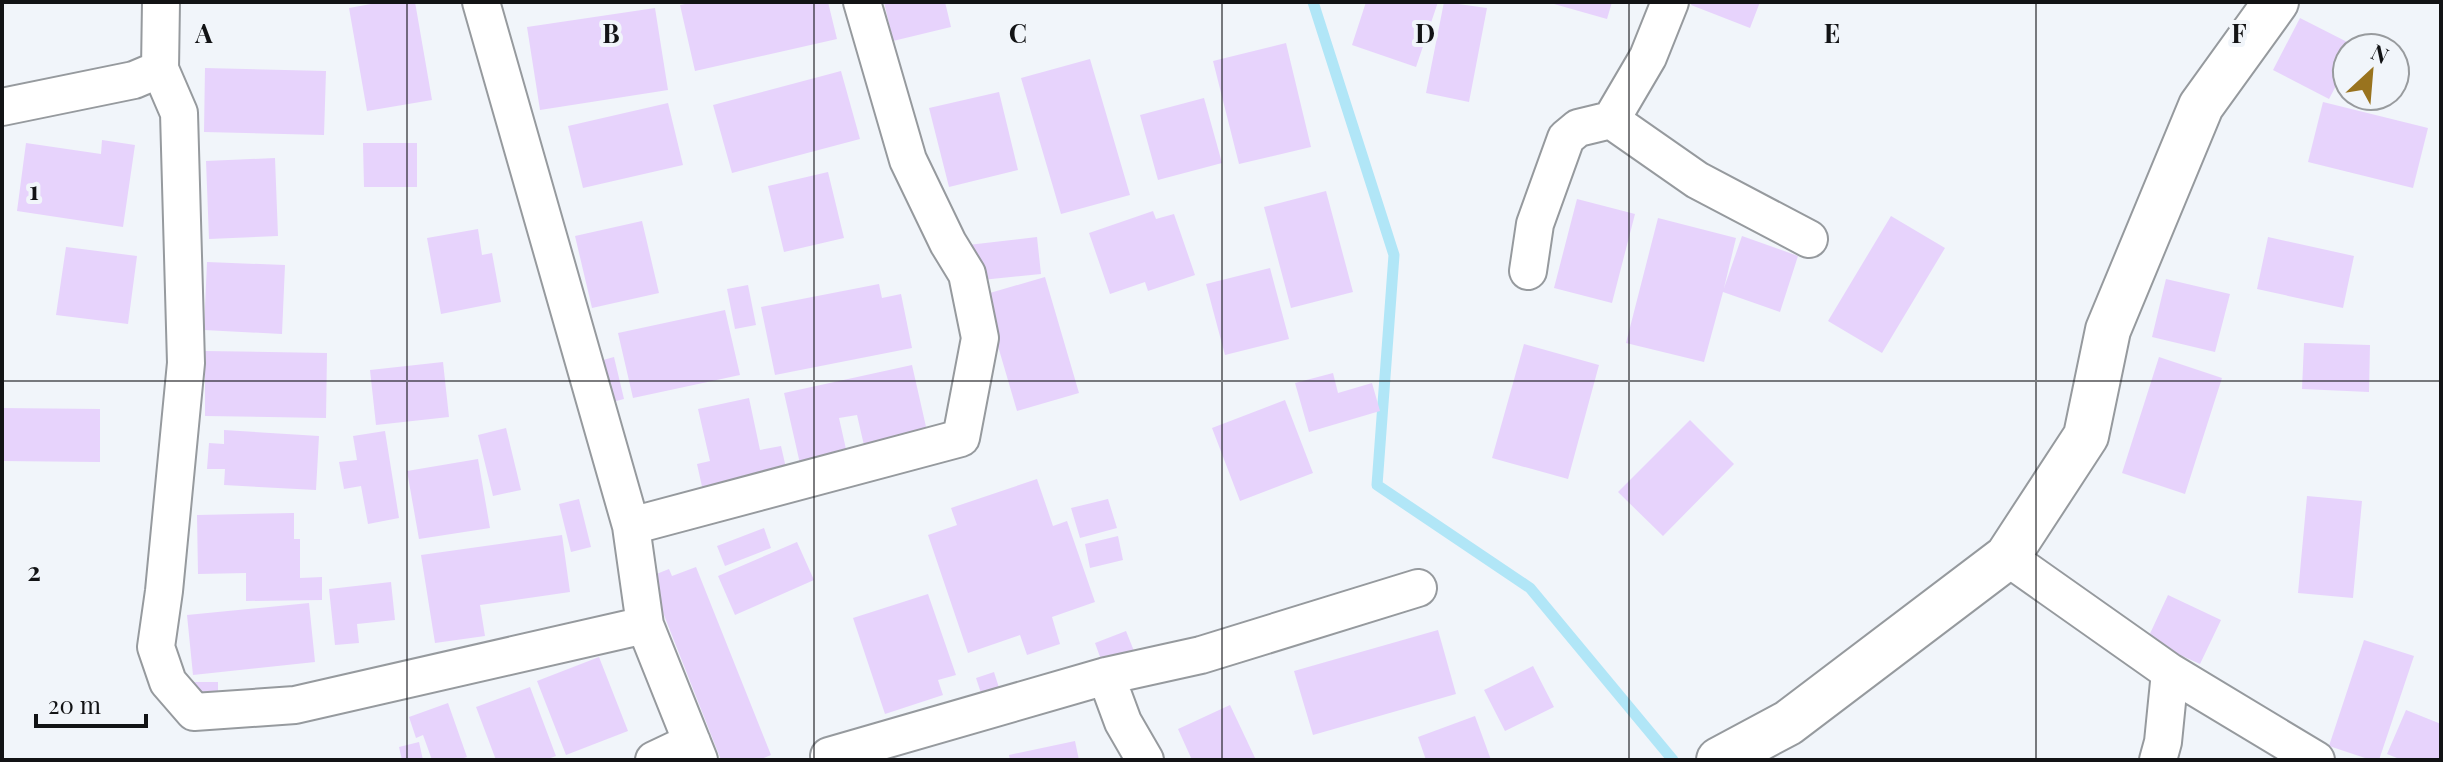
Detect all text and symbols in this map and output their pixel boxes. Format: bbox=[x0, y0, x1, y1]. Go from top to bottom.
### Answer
text: A bbox=[194, 15, 213, 50]
text: B bbox=[602, 15, 620, 50]
text: C bbox=[1009, 15, 1027, 50]
text: D bbox=[1415, 15, 1435, 50]
text: E bbox=[1824, 15, 1840, 50]
text: F bbox=[2231, 15, 2247, 50]
north arrow bbox=[2331, 32, 2411, 112]
text: N bbox=[2366, 36, 2394, 70]
text: 1 bbox=[29, 172, 39, 207]
text: 2 bbox=[27, 553, 41, 588]
scale bar bbox=[36, 678, 146, 728]
text: 20 m bbox=[48, 688, 101, 720]

